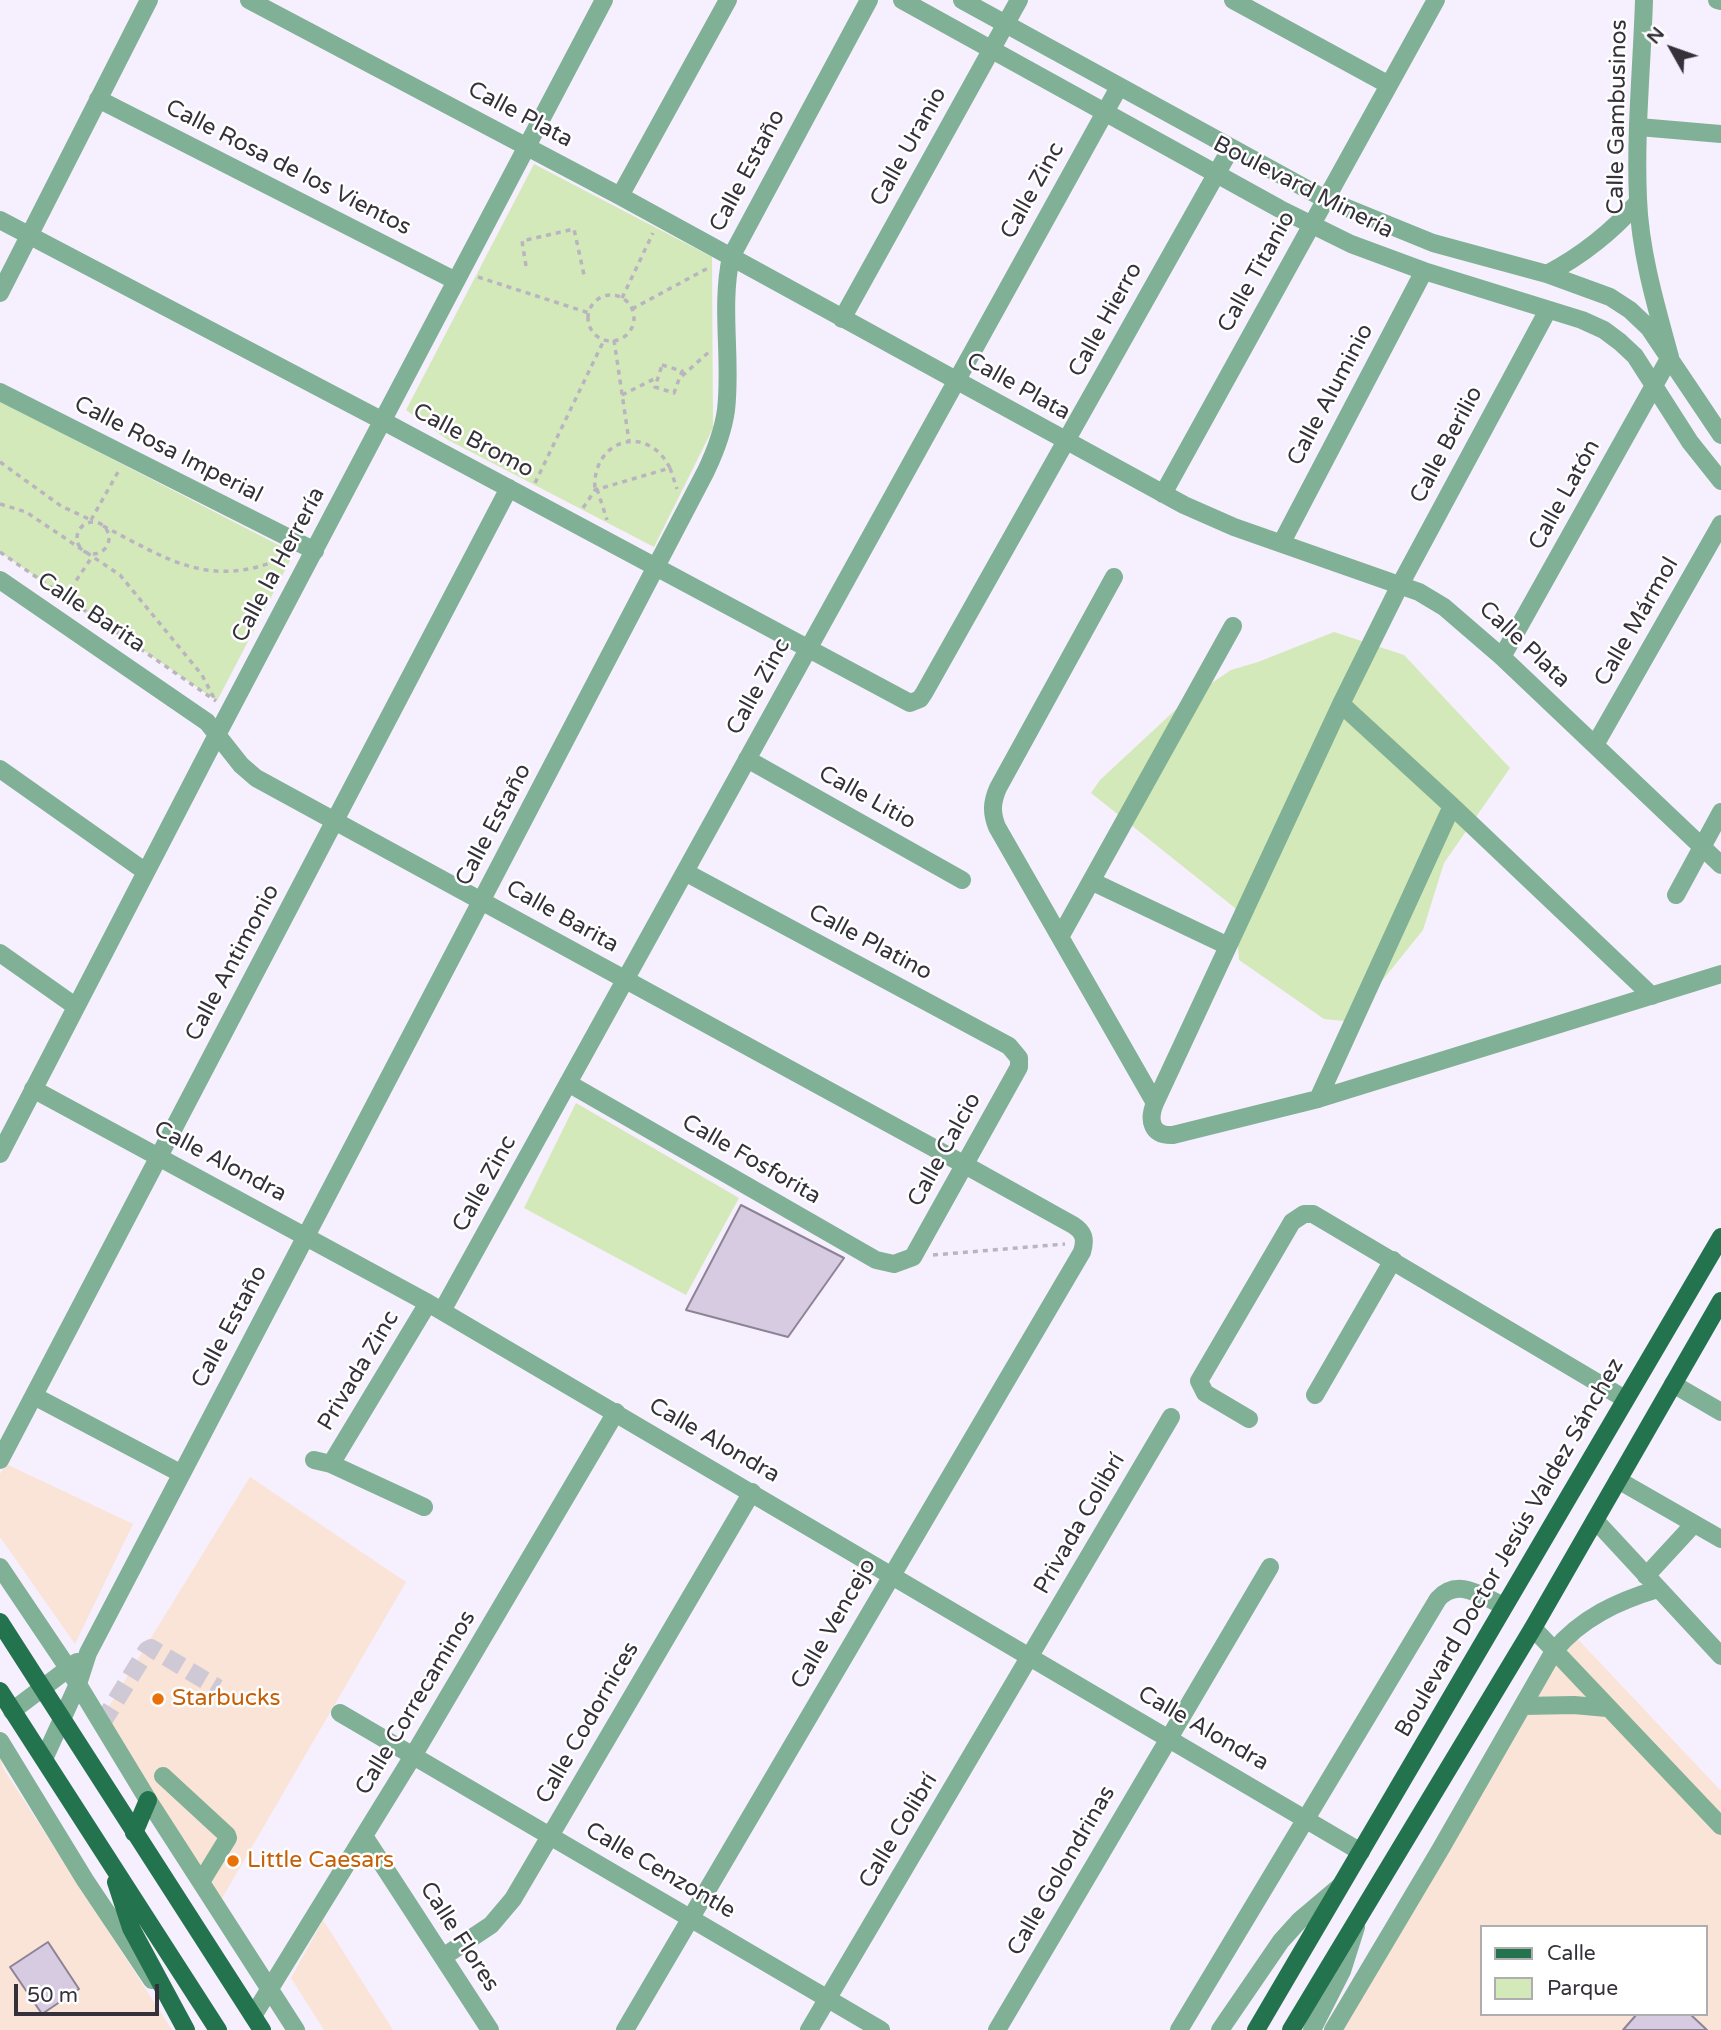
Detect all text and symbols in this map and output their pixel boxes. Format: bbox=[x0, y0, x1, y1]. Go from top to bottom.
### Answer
north arrow bbox=[1637, 14, 1707, 84]
street label: Calle Gambusinos bbox=[1602, 19, 1634, 215]
text: N bbox=[1643, 23, 1669, 48]
street label: Calle Plata bbox=[463, 76, 577, 154]
street label: Calle Uranio bbox=[865, 83, 953, 211]
street label: Calle Rosa de los Vientos bbox=[161, 94, 415, 242]
street label: Calle Estaño bbox=[704, 105, 792, 237]
street label: Boulevard Minería bbox=[1208, 131, 1398, 245]
street label: Calle Zinc bbox=[995, 138, 1071, 244]
street label: Calle Titanio bbox=[1212, 207, 1302, 337]
street label: Calle Hierro bbox=[1063, 258, 1149, 382]
street label: Calle Aluminio bbox=[1282, 319, 1380, 471]
street label: Calle Plata bbox=[961, 347, 1075, 427]
street label: Calle Berilio bbox=[1405, 382, 1489, 508]
street label: Calle Rosa Imperial bbox=[69, 391, 267, 509]
street label: Calle Bromo bbox=[408, 398, 538, 484]
street label: Calle Latón bbox=[1523, 435, 1607, 555]
street label: Calle la Herrería bbox=[226, 483, 332, 647]
street label: Calle Mármol bbox=[1589, 553, 1685, 691]
street label: Calle Barita bbox=[32, 567, 150, 659]
street label: Calle Plata bbox=[1473, 596, 1575, 694]
street label: Calle Zinc bbox=[721, 634, 797, 740]
street label: Calle Estaño bbox=[450, 759, 538, 891]
street label: Calle Litio bbox=[814, 760, 920, 836]
street label: Calle Barita bbox=[501, 875, 623, 959]
street label: Calle Antimonio bbox=[180, 880, 286, 1046]
street label: Calle Platino bbox=[804, 899, 936, 987]
street label: Calle Calcio bbox=[902, 1088, 988, 1212]
street label: Calle Fosforita bbox=[677, 1109, 825, 1211]
street label: Calle Alondra bbox=[149, 1115, 291, 1209]
street label: Calle Zinc bbox=[447, 1131, 523, 1237]
street label: Calle Estaño bbox=[186, 1261, 274, 1393]
street label: Privada Zinc bbox=[312, 1306, 406, 1436]
street label: Boulevard Doctor Jesús Valdez Sánchez bbox=[1390, 1354, 1630, 1742]
street label: Calle Alondra bbox=[644, 1392, 784, 1490]
street label: Privada Colibrí bbox=[1028, 1449, 1132, 1599]
street label: Calle Vencejo bbox=[786, 1554, 882, 1694]
street label: Calle Correcaminos bbox=[350, 1606, 482, 1800]
street label: Calle Codornices bbox=[530, 1637, 646, 1809]
street label: Calle Alondra bbox=[1133, 1680, 1273, 1778]
place label: Starbucks bbox=[172, 1685, 280, 1713]
marker: Starbucks bbox=[150, 1691, 166, 1707]
street label: Calle Colibrí bbox=[854, 1768, 944, 1894]
street label: Calle Golondrinas bbox=[1002, 1781, 1122, 1961]
street label: Calle Cenzontle bbox=[580, 1817, 740, 1925]
place label: Little Caesars bbox=[247, 1847, 394, 1875]
marker: Little Caesars bbox=[225, 1853, 241, 1869]
street label: Calle Flores bbox=[413, 1877, 505, 1997]
legend bbox=[1480, 1925, 1707, 2016]
text: Calle bbox=[1547, 1941, 1596, 1966]
scale bar bbox=[18, 1970, 163, 2014]
text: Parque bbox=[1547, 1976, 1618, 2001]
text: 50 m bbox=[27, 1983, 78, 2008]

